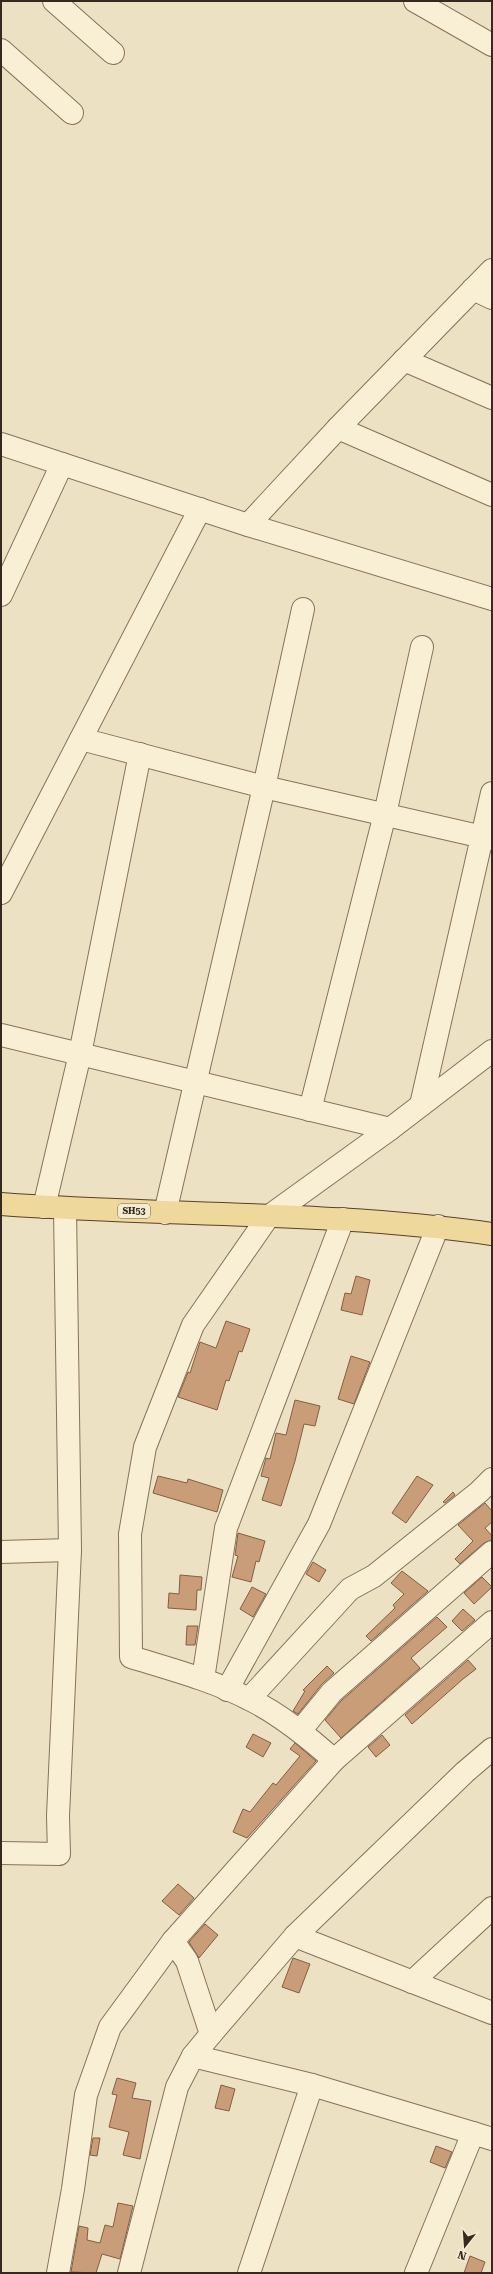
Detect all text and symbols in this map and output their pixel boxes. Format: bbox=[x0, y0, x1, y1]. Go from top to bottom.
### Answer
road number: SH53 bbox=[118, 1204, 150, 1218]
north arrow bbox=[445, 2226, 485, 2266]
text: N bbox=[456, 2247, 468, 2263]

